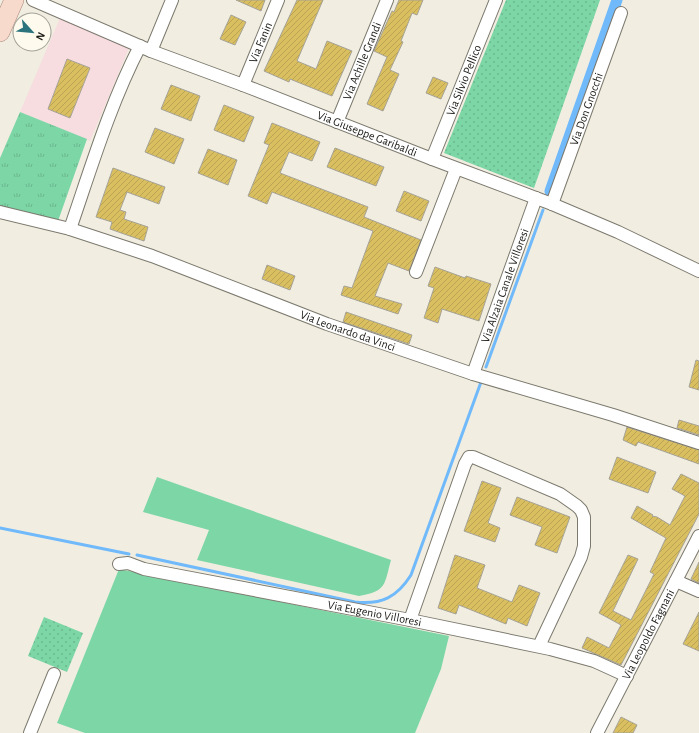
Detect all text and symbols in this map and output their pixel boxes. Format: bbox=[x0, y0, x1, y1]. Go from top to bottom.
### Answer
north arrow bbox=[12, 12, 52, 52]
street label: Via Fanin bbox=[247, 20, 274, 65]
street label: Via Achille Grandi bbox=[341, 20, 383, 101]
text: N bbox=[34, 30, 47, 42]
street label: Via Silvio Pellico bbox=[444, 43, 483, 117]
street label: Via Don Gnocchi bbox=[568, 71, 605, 147]
street label: Via Giuseppe Garibaldi bbox=[315, 109, 419, 159]
street label: Via Alzaia Canale Villoresi bbox=[479, 227, 531, 344]
street label: Via Leonardo da Vinci bbox=[299, 308, 397, 353]
street label: Via Leopoldo Fagnani bbox=[620, 587, 676, 681]
street label: Via Eugenio Villoresi bbox=[327, 598, 423, 628]

